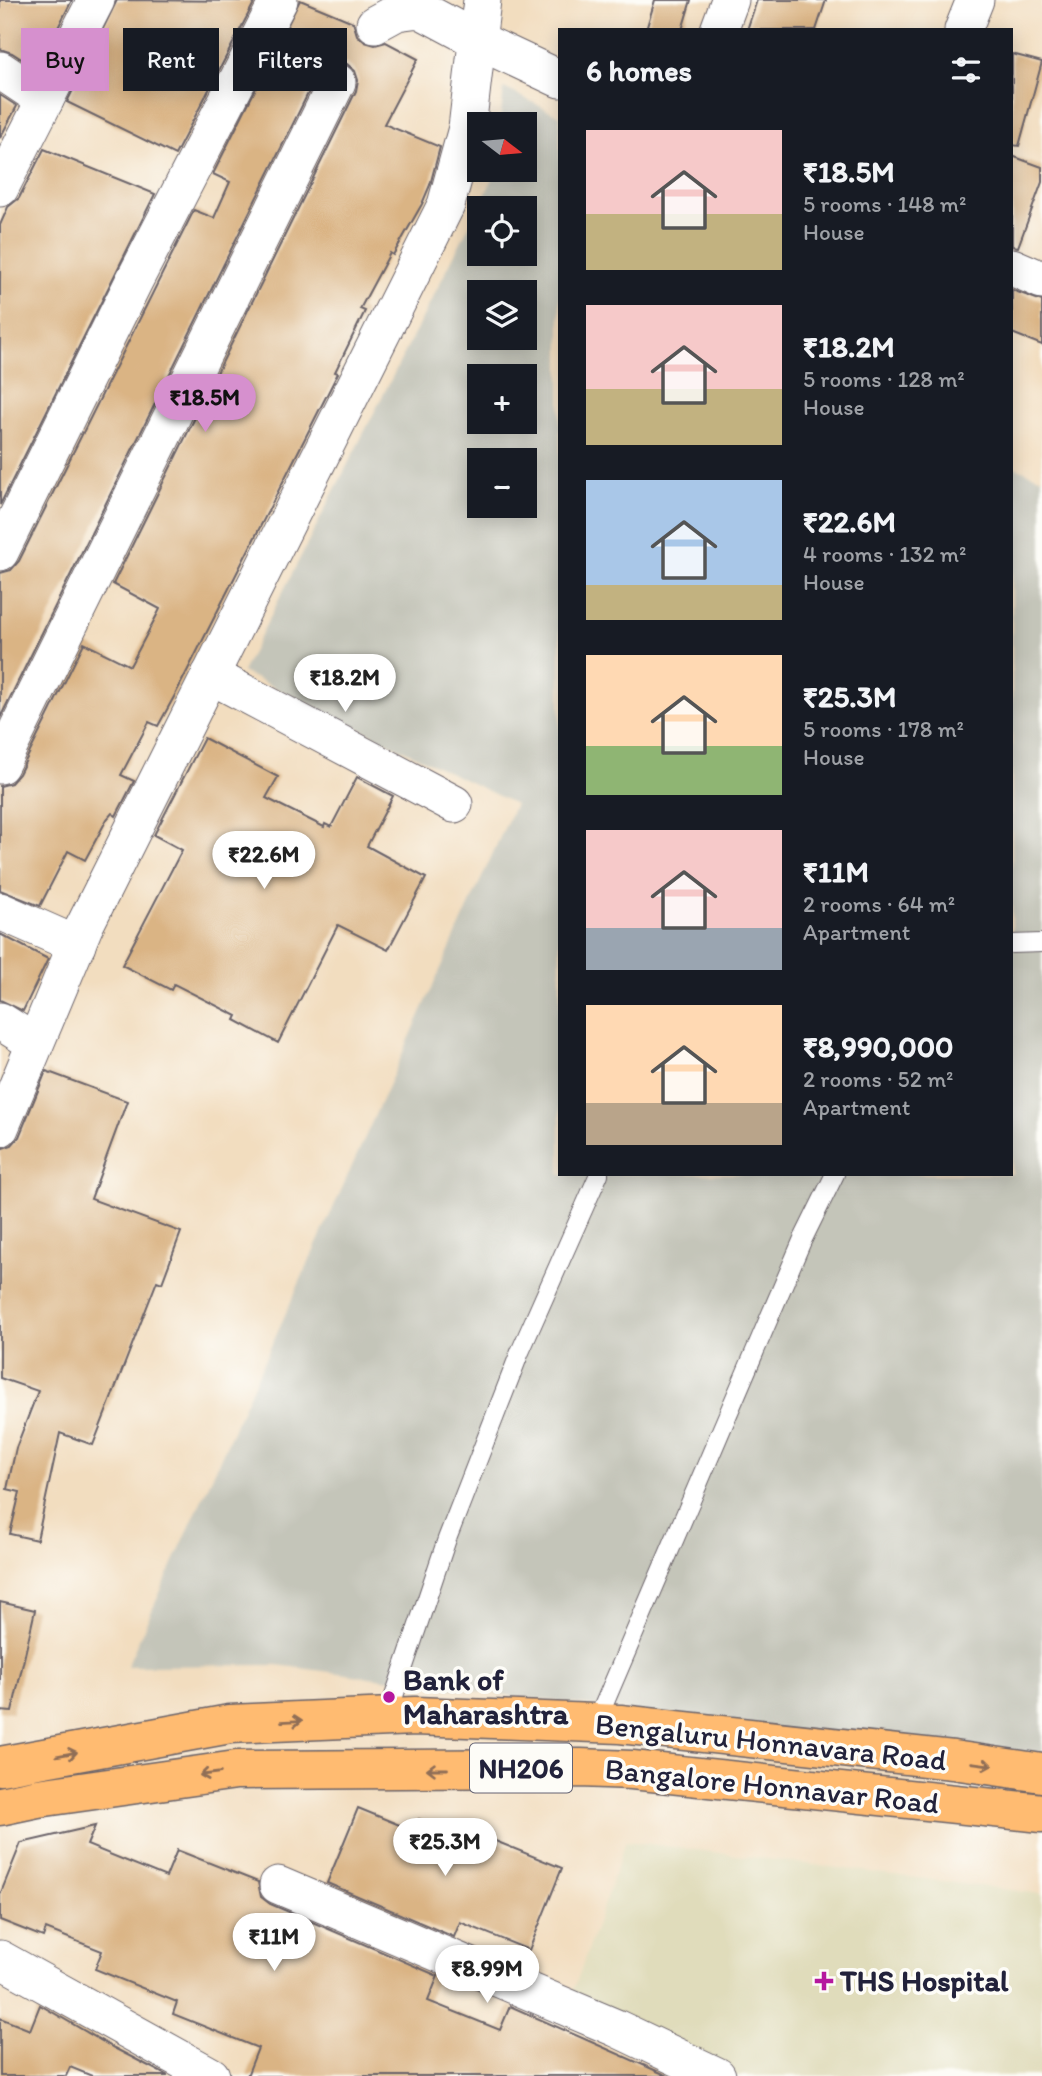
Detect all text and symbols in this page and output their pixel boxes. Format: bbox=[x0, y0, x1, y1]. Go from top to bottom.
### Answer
chip: Buy bbox=[21, 28, 109, 91]
chip: Rent bbox=[123, 28, 219, 91]
chip: Filters bbox=[233, 28, 347, 91]
icon: filters bbox=[947, 51, 985, 89]
text: 6 homes bbox=[586, 52, 692, 89]
north arrow bbox=[467, 112, 537, 182]
map controls bbox=[467, 112, 537, 518]
text: ₹18.5M bbox=[803, 153, 895, 190]
icon: home bbox=[642, 158, 726, 242]
text: 5 rooms · 148 m² bbox=[803, 190, 966, 218]
button: locate bbox=[467, 196, 537, 266]
text: House bbox=[803, 218, 865, 246]
button: layers bbox=[467, 280, 537, 350]
text: ₹18.2M bbox=[803, 328, 895, 365]
icon: home bbox=[642, 333, 726, 417]
button: + bbox=[467, 364, 537, 434]
text: 5 rooms · 128 m² bbox=[803, 365, 965, 393]
pin: ₹18.5M bbox=[148, 374, 262, 434]
text: ₹18.5M bbox=[170, 383, 240, 411]
text: House bbox=[803, 393, 865, 421]
button: − bbox=[467, 448, 537, 518]
text: ₹22.6M bbox=[803, 503, 896, 540]
icon: home bbox=[642, 508, 726, 592]
text: 4 rooms · 132 m² bbox=[803, 540, 966, 568]
text: House bbox=[803, 568, 865, 596]
pin: ₹18.2M bbox=[288, 654, 402, 714]
text: ₹18.2M bbox=[310, 663, 380, 691]
text: ₹25.3M bbox=[803, 678, 896, 715]
icon: home bbox=[642, 683, 726, 767]
text: 5 rooms · 178 m² bbox=[803, 715, 964, 743]
text: House bbox=[803, 743, 865, 771]
pin: ₹22.6M bbox=[207, 832, 321, 891]
text: ₹22.6M bbox=[228, 840, 300, 868]
text: ₹11M bbox=[803, 853, 869, 890]
icon: home bbox=[642, 858, 726, 942]
text: 2 rooms · 64 m² bbox=[803, 890, 955, 918]
text: Apartment bbox=[803, 918, 910, 946]
text: ₹8,990,000 bbox=[803, 1028, 954, 1065]
icon: home bbox=[642, 1033, 726, 1117]
text: 2 rooms · 52 m² bbox=[803, 1065, 953, 1093]
text: Apartment bbox=[803, 1093, 910, 1121]
place label: Bank of Maharashtra bbox=[403, 1661, 569, 1732]
marker: Bank of Maharashtra bbox=[381, 1689, 397, 1705]
street label: Bengaluru Honnavara Road bbox=[594, 1705, 949, 1778]
one-way arrow bbox=[280, 1715, 303, 1728]
road number: NH206 bbox=[470, 1744, 572, 1792]
one-way arrow bbox=[55, 1747, 78, 1760]
street label: Bangalore Honnavar Road bbox=[603, 1750, 941, 1821]
one-way arrow bbox=[971, 1758, 993, 1771]
one-way arrow bbox=[426, 1762, 449, 1776]
one-way arrow bbox=[199, 1768, 222, 1781]
pin: ₹25.3M bbox=[388, 1818, 502, 1878]
text: ₹25.3M bbox=[409, 1827, 481, 1855]
pin: ₹11M bbox=[233, 1913, 315, 1973]
text: ₹11M bbox=[249, 1922, 299, 1950]
pin: ₹8.99M bbox=[430, 1946, 544, 2005]
text: ₹8.99M bbox=[451, 1954, 523, 1982]
place label: THS Hospital bbox=[839, 1962, 1009, 1999]
marker: THS Hospital bbox=[814, 1971, 834, 1991]

